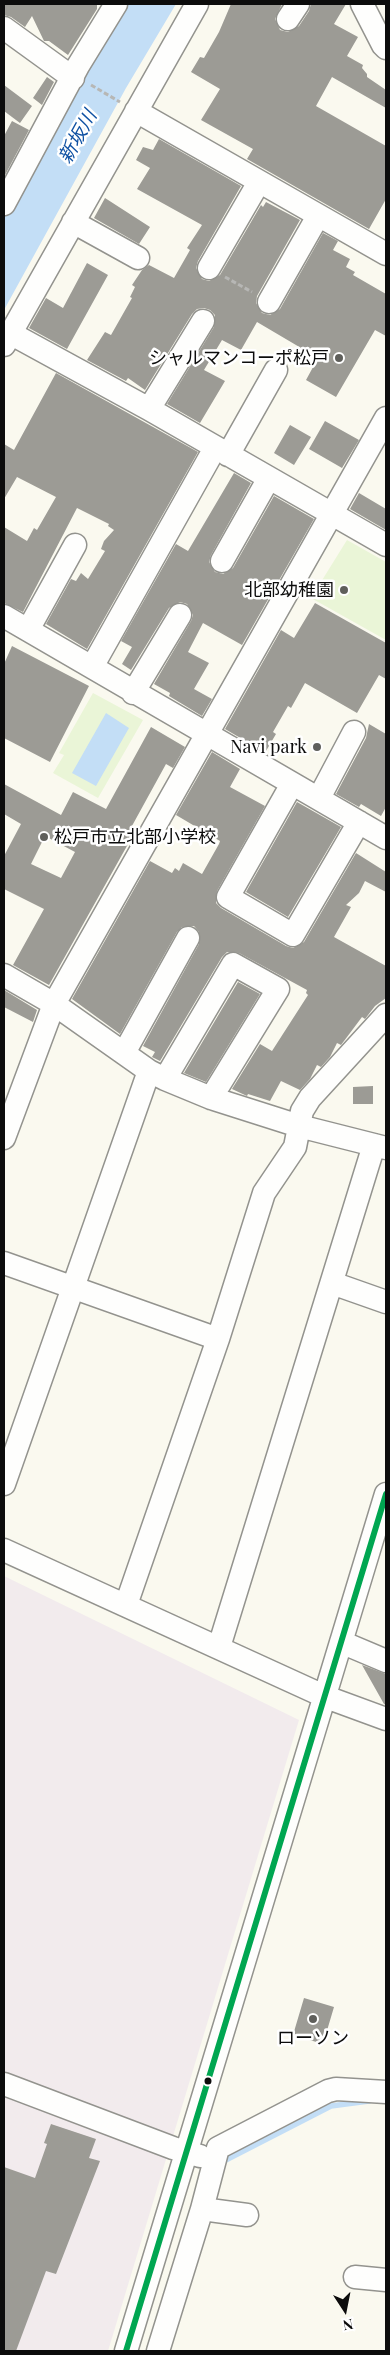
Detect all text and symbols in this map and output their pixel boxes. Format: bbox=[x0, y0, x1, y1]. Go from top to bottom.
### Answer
water label: 新坂川 bbox=[54, 107, 102, 167]
place label: シャルマンコーポ松戸 bbox=[149, 347, 329, 369]
marker: シャルマンコーポ松戸 bbox=[333, 352, 345, 364]
place label: 北部幼稚園 bbox=[244, 579, 334, 601]
marker: 北部幼稚園 bbox=[338, 584, 350, 596]
place label: Navi park bbox=[230, 736, 307, 758]
marker: Navi park bbox=[311, 741, 323, 753]
place label: 松戸市立北部小学校 bbox=[54, 826, 216, 848]
marker: 松戸市立北部小学校 bbox=[38, 831, 50, 843]
marker: ローソン bbox=[307, 2013, 319, 2025]
place label: ローソン bbox=[277, 2027, 349, 2049]
unlabelled marker bbox=[203, 2076, 213, 2086]
north arrow bbox=[320, 2285, 370, 2335]
text: N bbox=[341, 2315, 355, 2336]

